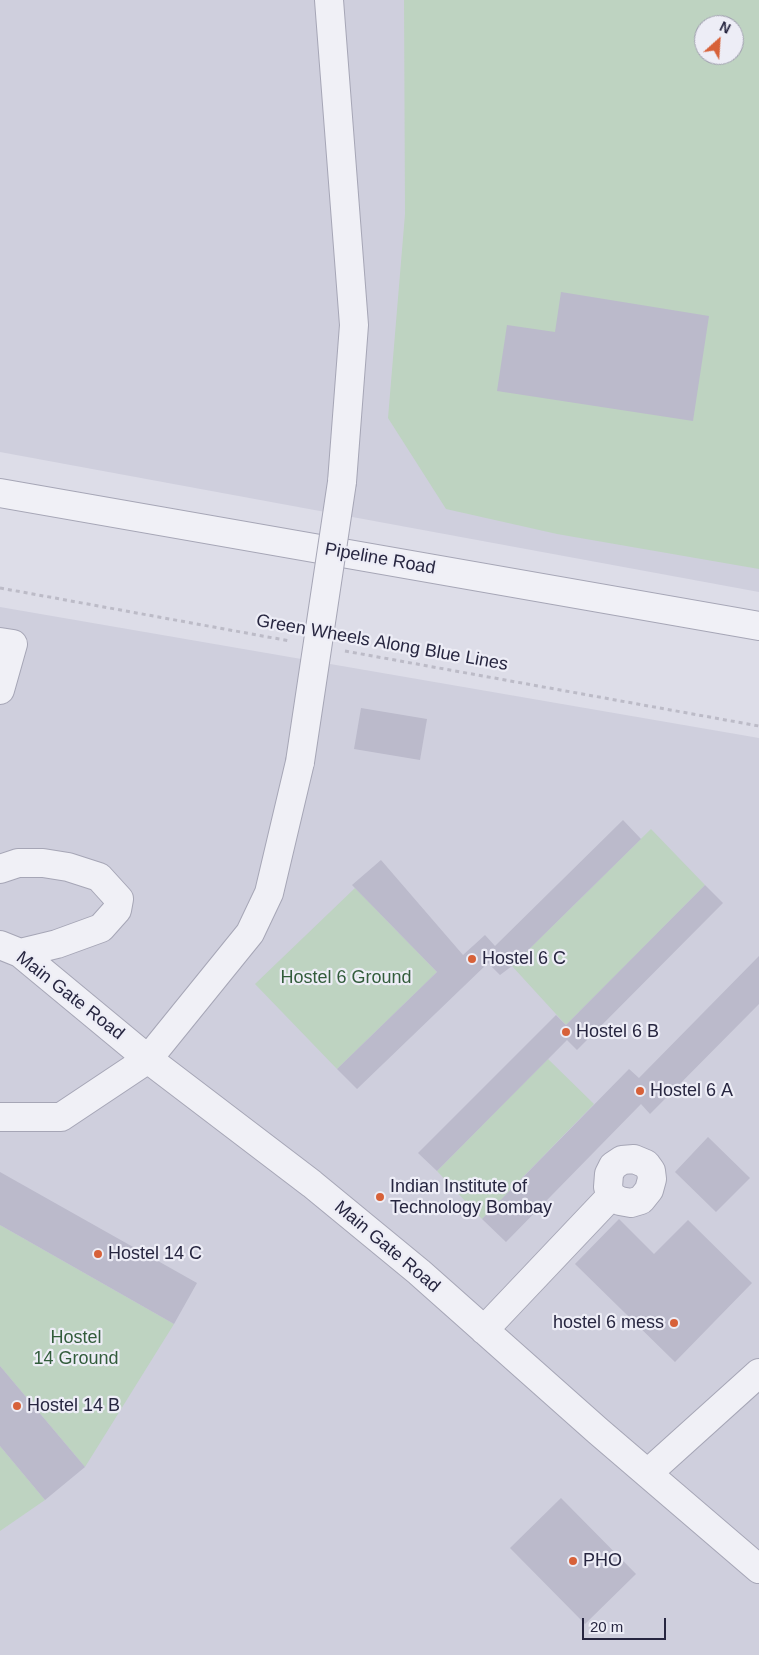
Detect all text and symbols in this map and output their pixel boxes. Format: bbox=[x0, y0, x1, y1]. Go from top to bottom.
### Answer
north arrow bbox=[694, 15, 744, 65]
text: N bbox=[717, 18, 733, 37]
street label: Pipeline Road bbox=[323, 539, 437, 579]
street label: Green Wheels Along Blue Lines bbox=[254, 610, 510, 676]
street label: Main Gate Road bbox=[12, 947, 128, 1045]
place label: Hostel 6 C bbox=[482, 948, 566, 970]
marker: Hostel 6 C bbox=[466, 953, 478, 965]
park label: Hostel 6 Ground bbox=[280, 967, 412, 989]
place label: Hostel 6 B bbox=[576, 1021, 659, 1043]
marker: Hostel 6 B bbox=[560, 1026, 572, 1038]
place label: Hostel 6 A bbox=[650, 1080, 733, 1102]
marker: Hostel 6 A bbox=[634, 1085, 646, 1097]
place label: Indian Institute of Technology Bombay bbox=[390, 1176, 552, 1218]
marker: Indian Institute of Technology Bombay bbox=[374, 1191, 386, 1203]
street label: Main Gate Road bbox=[330, 1197, 444, 1297]
place label: Hostel 14 C bbox=[108, 1243, 202, 1265]
marker: Hostel 14 C bbox=[92, 1248, 104, 1260]
place label: hostel 6 mess bbox=[553, 1312, 664, 1334]
marker: hostel 6 mess bbox=[668, 1317, 680, 1329]
park label: Hostel 14 Ground bbox=[33, 1327, 119, 1370]
place label: Hostel 14 B bbox=[27, 1395, 120, 1417]
marker: Hostel 14 B bbox=[11, 1400, 23, 1412]
place label: PHO bbox=[583, 1550, 622, 1572]
marker: PHO bbox=[567, 1555, 579, 1567]
scale bar bbox=[584, 1608, 668, 1640]
text: 20 m bbox=[590, 1618, 623, 1635]

